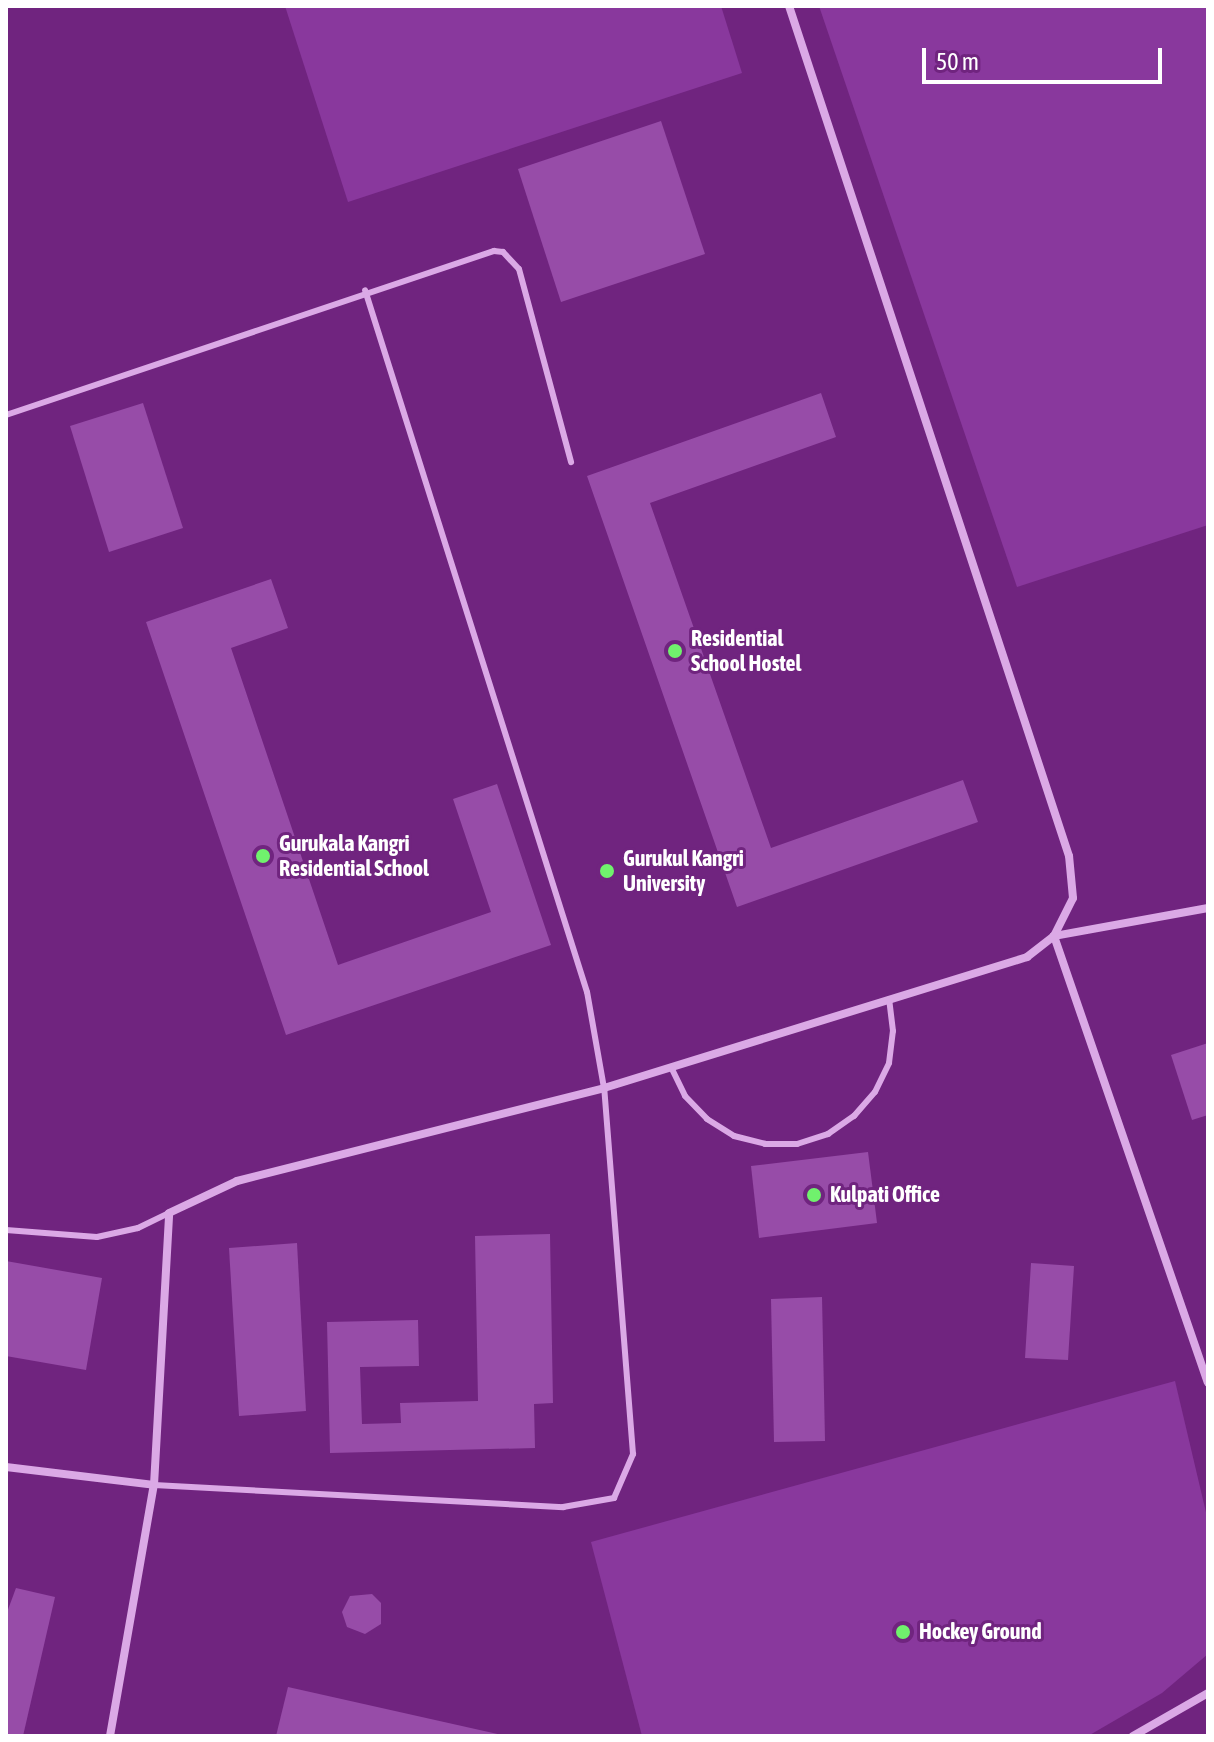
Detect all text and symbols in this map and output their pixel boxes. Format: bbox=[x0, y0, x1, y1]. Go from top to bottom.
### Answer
scale bar bbox=[926, 32, 1166, 82]
text: 50 m bbox=[936, 48, 979, 75]
place label: Residential School Hostel bbox=[691, 625, 801, 676]
marker: Residential School Hostel bbox=[666, 642, 684, 660]
place label: Gurukala Kangri Residential School bbox=[279, 830, 429, 882]
place label: Gurukul Kangri University bbox=[623, 845, 744, 896]
marker: Gurukala Kangri Residential School bbox=[254, 847, 272, 865]
marker: Gurukul Kangri University bbox=[598, 862, 616, 880]
place label: Kulpati Office bbox=[830, 1182, 940, 1208]
marker: Kulpati Office bbox=[805, 1186, 823, 1204]
place label: Hockey Ground bbox=[919, 1619, 1042, 1645]
marker: Hockey Ground bbox=[894, 1623, 912, 1641]

